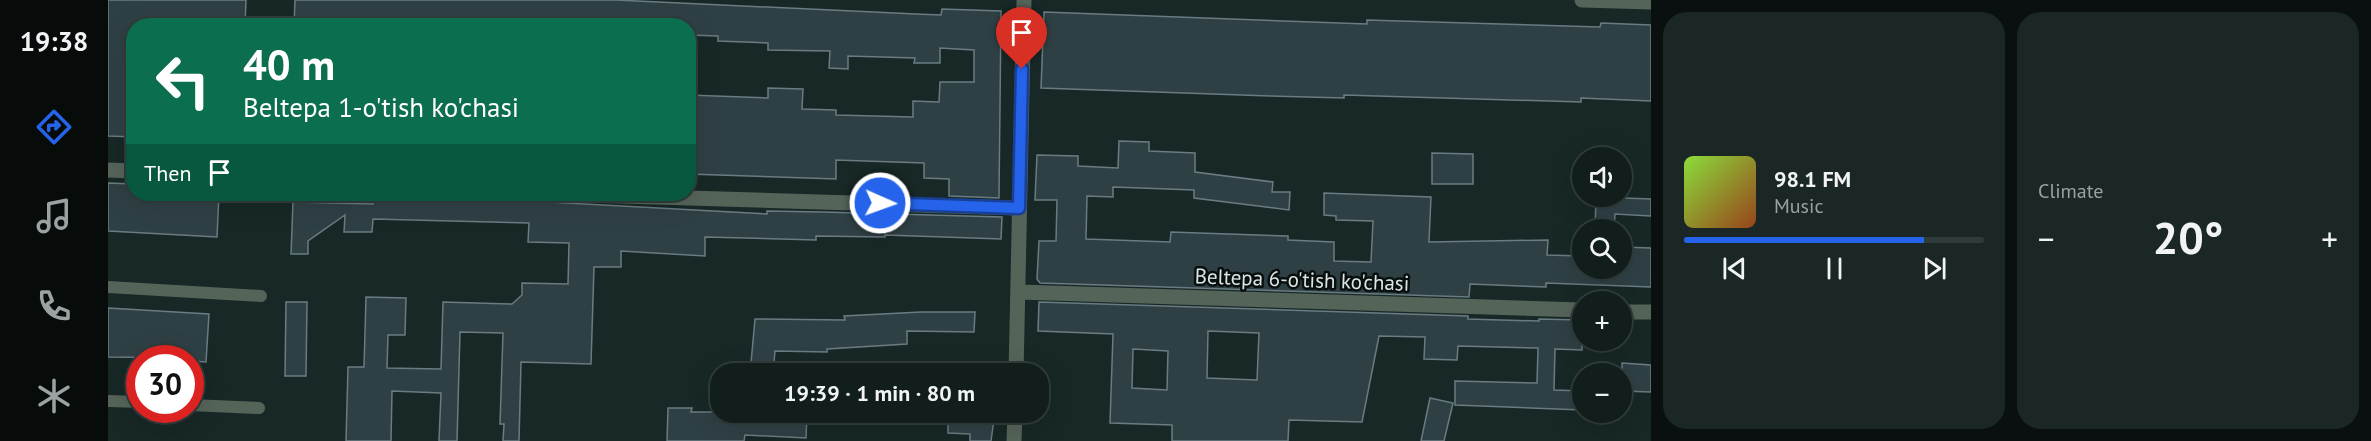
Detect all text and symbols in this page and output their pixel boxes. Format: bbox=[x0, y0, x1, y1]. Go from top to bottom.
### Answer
pin bbox=[996, 7, 1047, 69]
icon: arrive bbox=[1005, 16, 1038, 49]
text: 19:38 bbox=[20, 24, 88, 58]
text: 40 m bbox=[243, 37, 335, 92]
icon: left bbox=[144, 42, 222, 120]
text: Beltepa 1-o'tish ko'chasi bbox=[243, 90, 519, 124]
icon: directions bbox=[33, 106, 75, 148]
map controls bbox=[1572, 147, 1632, 423]
button: sound bbox=[1572, 147, 1632, 207]
icon: arrive bbox=[203, 156, 236, 189]
text: Then bbox=[144, 159, 191, 187]
text: 98.1 FM bbox=[1774, 165, 1851, 193]
position arrow bbox=[848, 171, 912, 235]
text: Climate bbox=[2038, 178, 2104, 204]
text: Music bbox=[1774, 193, 1823, 219]
icon: music bbox=[33, 195, 75, 237]
text: 20° bbox=[2153, 208, 2223, 266]
text: − bbox=[2038, 217, 2055, 260]
text: + bbox=[2321, 217, 2338, 260]
button: search bbox=[1572, 219, 1632, 279]
icon: previous bbox=[1718, 252, 1751, 285]
icon: pause bbox=[1818, 252, 1851, 285]
icon: next bbox=[1918, 252, 1951, 285]
street label: Beltepa 6-o'tish ko'chasi bbox=[1194, 262, 1410, 297]
icon: phone bbox=[33, 285, 75, 327]
button: + bbox=[1572, 291, 1632, 351]
speed limit sign: 30 bbox=[126, 345, 204, 423]
button: − bbox=[1572, 363, 1632, 423]
icon: climate bbox=[33, 375, 75, 417]
text: 19:39 · 1 min · 80 m bbox=[784, 379, 975, 407]

